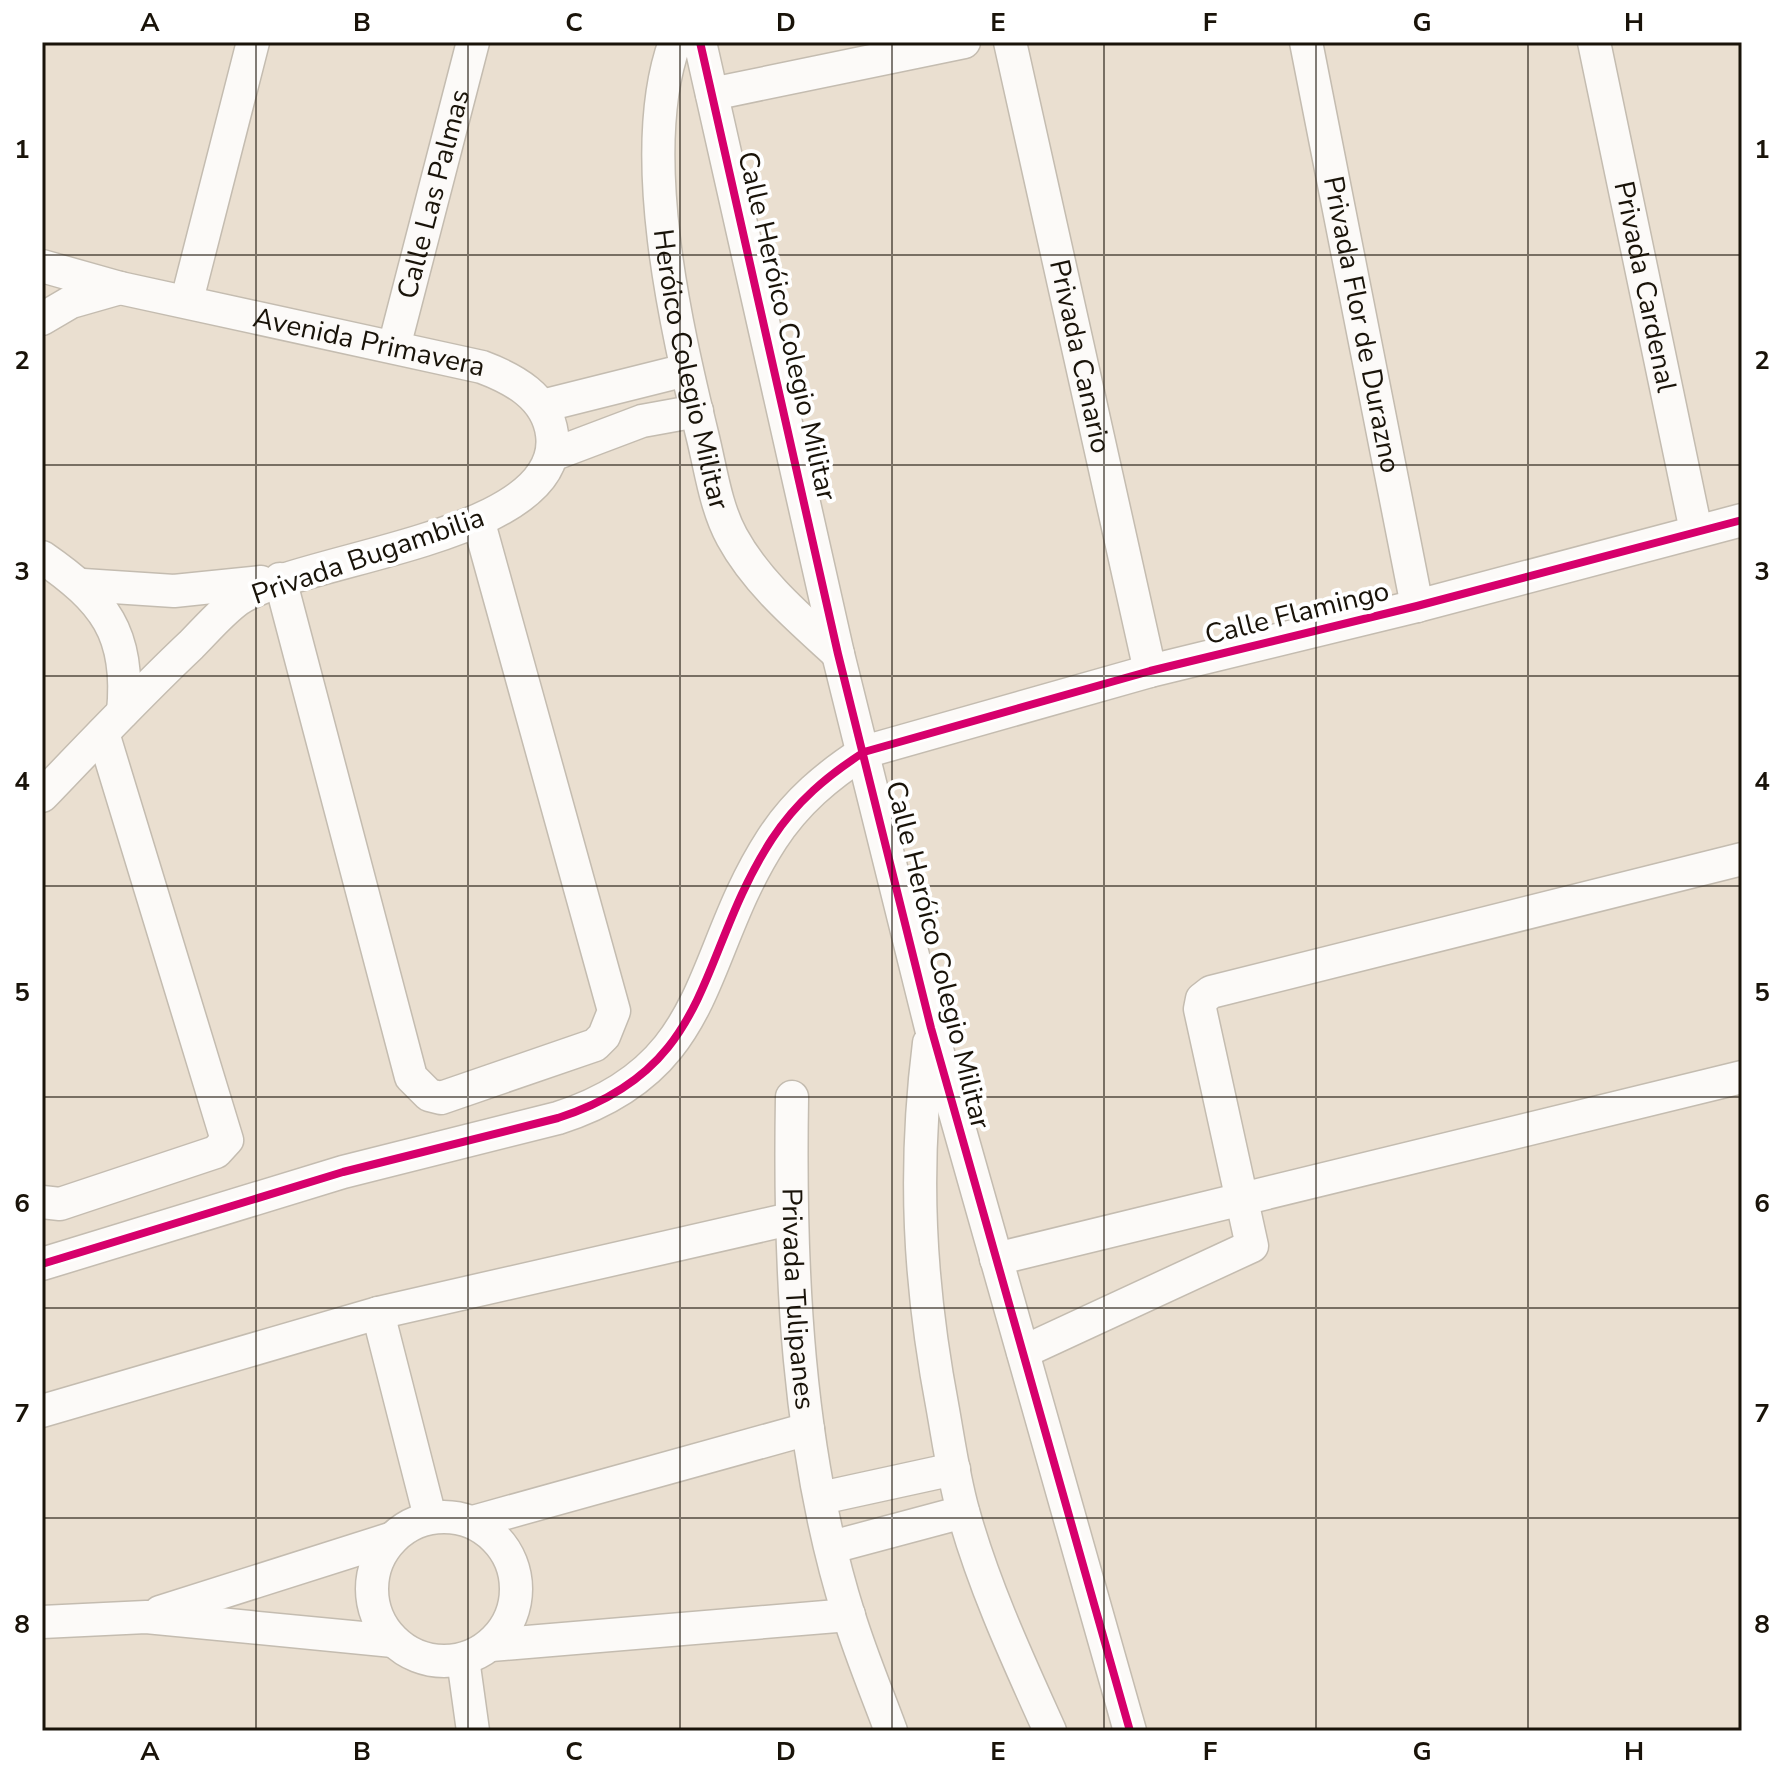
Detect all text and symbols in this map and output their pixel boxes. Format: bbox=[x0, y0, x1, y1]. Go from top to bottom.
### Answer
text: A bbox=[140, 5, 160, 40]
text: B bbox=[353, 5, 371, 40]
text: C bbox=[565, 5, 583, 40]
text: D bbox=[776, 5, 796, 40]
text: E bbox=[990, 5, 1006, 40]
text: F bbox=[1203, 5, 1217, 40]
text: G bbox=[1412, 5, 1432, 40]
text: H bbox=[1624, 5, 1644, 40]
street label: Calle Las Palmas bbox=[388, 85, 479, 303]
text: 1 bbox=[14, 132, 30, 167]
text: 1 bbox=[1754, 132, 1770, 167]
street label: Calle Heróico Colegio Militar bbox=[728, 148, 846, 504]
street label: Privada Flor de Durazno bbox=[1314, 173, 1409, 476]
street label: Privada Cardenal bbox=[1605, 178, 1686, 396]
street label: Heróico Colegio Militar bbox=[644, 227, 738, 514]
street label: Privada Canario bbox=[1040, 256, 1120, 457]
street label: Avenida Primavera bbox=[250, 299, 488, 386]
text: 2 bbox=[14, 343, 30, 378]
text: 2 bbox=[1754, 343, 1770, 378]
street label: Privada Bugambilia bbox=[247, 498, 489, 614]
text: 3 bbox=[14, 554, 30, 589]
text: 3 bbox=[1754, 554, 1770, 589]
street label: Calle Flamingo bbox=[1201, 572, 1393, 654]
text: 4 bbox=[14, 764, 30, 799]
text: 4 bbox=[1754, 764, 1770, 799]
street label: Calle Heróico Colegio Militar bbox=[876, 777, 1000, 1133]
text: 5 bbox=[14, 975, 30, 1010]
text: 5 bbox=[1754, 975, 1770, 1010]
text: 6 bbox=[14, 1186, 30, 1221]
text: 6 bbox=[1754, 1186, 1770, 1221]
street label: Privada Tulipanes bbox=[773, 1188, 824, 1412]
text: 7 bbox=[14, 1396, 30, 1431]
text: 7 bbox=[1754, 1396, 1770, 1431]
text: 8 bbox=[14, 1607, 30, 1642]
text: 8 bbox=[1754, 1607, 1770, 1642]
text: A bbox=[140, 1734, 160, 1769]
text: B bbox=[353, 1734, 371, 1769]
text: C bbox=[565, 1734, 583, 1769]
text: D bbox=[776, 1734, 796, 1769]
text: E bbox=[990, 1734, 1006, 1769]
text: F bbox=[1203, 1734, 1217, 1769]
text: G bbox=[1412, 1734, 1432, 1769]
text: H bbox=[1624, 1734, 1644, 1769]

